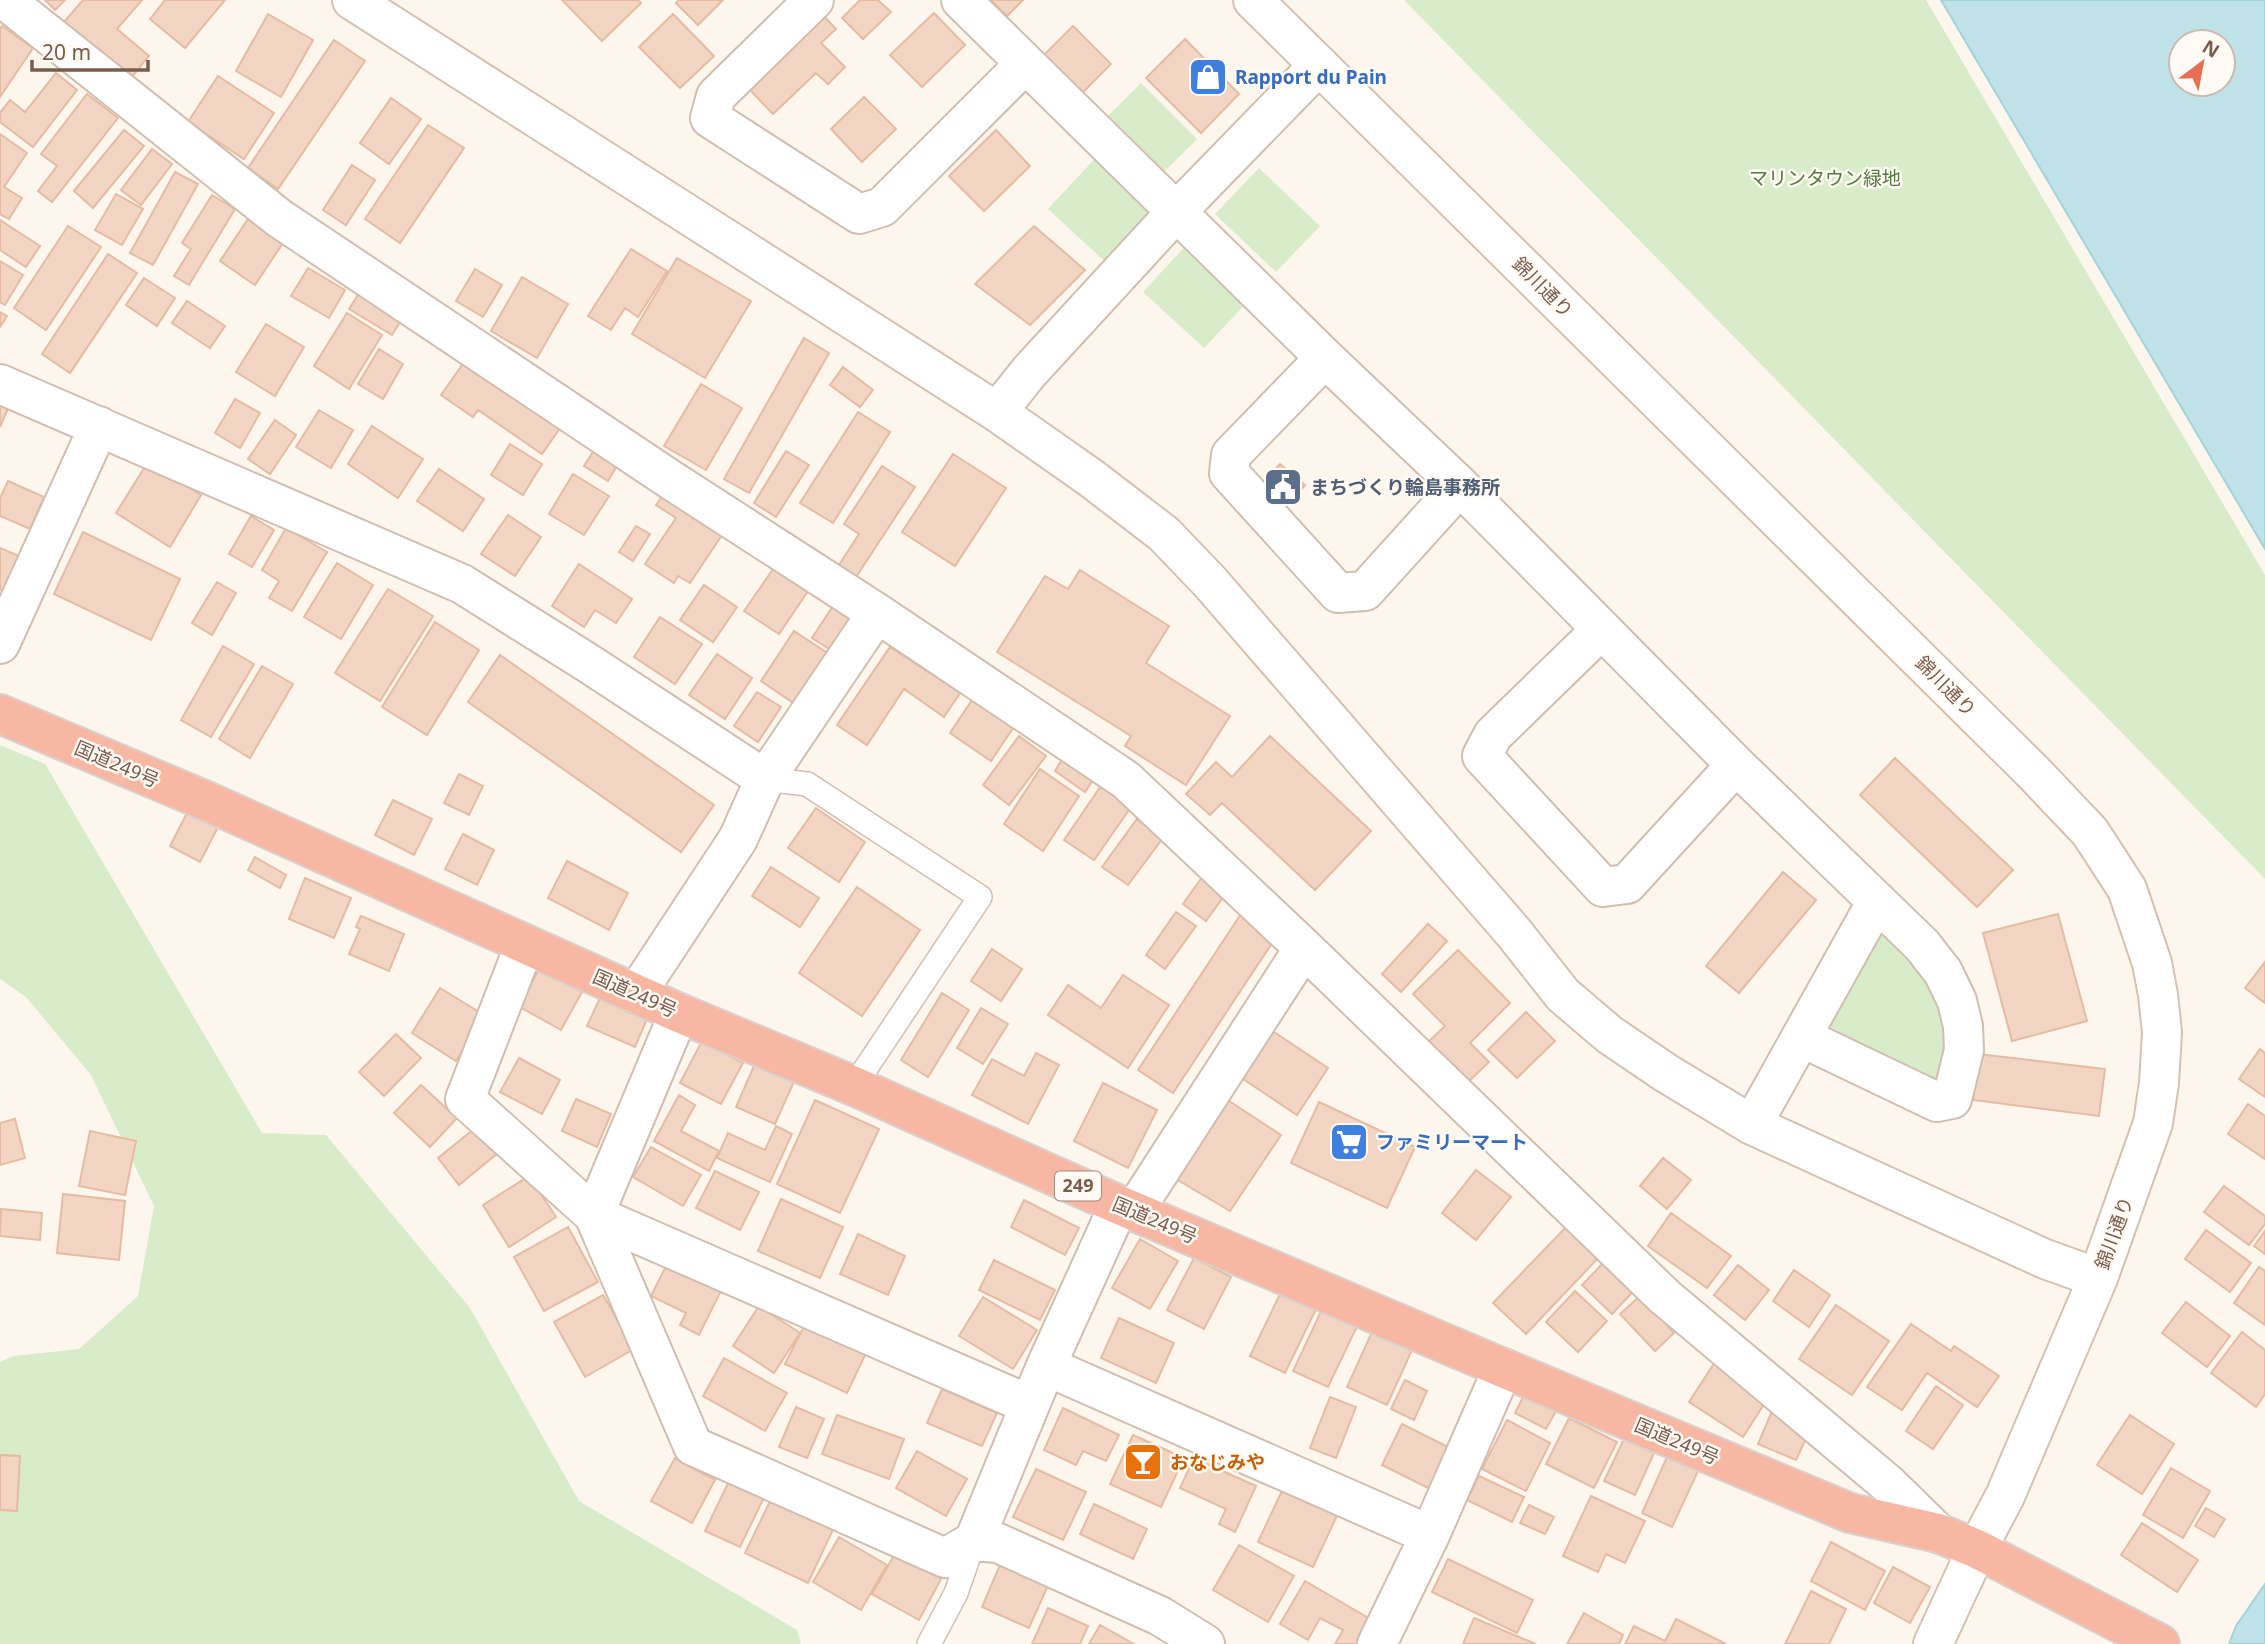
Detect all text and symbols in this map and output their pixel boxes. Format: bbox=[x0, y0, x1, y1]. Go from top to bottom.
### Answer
scale bar bbox=[32, 28, 147, 72]
north arrow bbox=[2167, 28, 2237, 98]
text: N bbox=[2198, 33, 2224, 64]
text: 20 m bbox=[42, 38, 91, 66]
shop icon: Rapport du Pain bbox=[1187, 56, 1229, 98]
place label: Rapport du Pain bbox=[1235, 64, 1387, 90]
park label: マリンタウン緑地 bbox=[1749, 165, 1901, 191]
street label: 錦川通り bbox=[1507, 251, 1579, 323]
public building icon: まちづくり輪島事務所 bbox=[1262, 466, 1304, 508]
place label: まちづくり輪島事務所 bbox=[1310, 474, 1500, 500]
street label: 錦川通り bbox=[1910, 650, 1982, 722]
street label: 国道249号 bbox=[71, 735, 163, 793]
street label: 国道249号 bbox=[589, 963, 681, 1023]
supermarket icon: ファミリーマート bbox=[1328, 1121, 1370, 1163]
place label: ファミリーマート bbox=[1376, 1129, 1528, 1155]
road number: 249 bbox=[1055, 1171, 1101, 1200]
street label: 国道249号 bbox=[1109, 1191, 1201, 1249]
street label: 錦川通り bbox=[2089, 1193, 2139, 1273]
street label: 国道249号 bbox=[1631, 1412, 1723, 1470]
bar icon: おなじみや bbox=[1122, 1441, 1164, 1483]
place label: おなじみや bbox=[1170, 1449, 1265, 1475]

